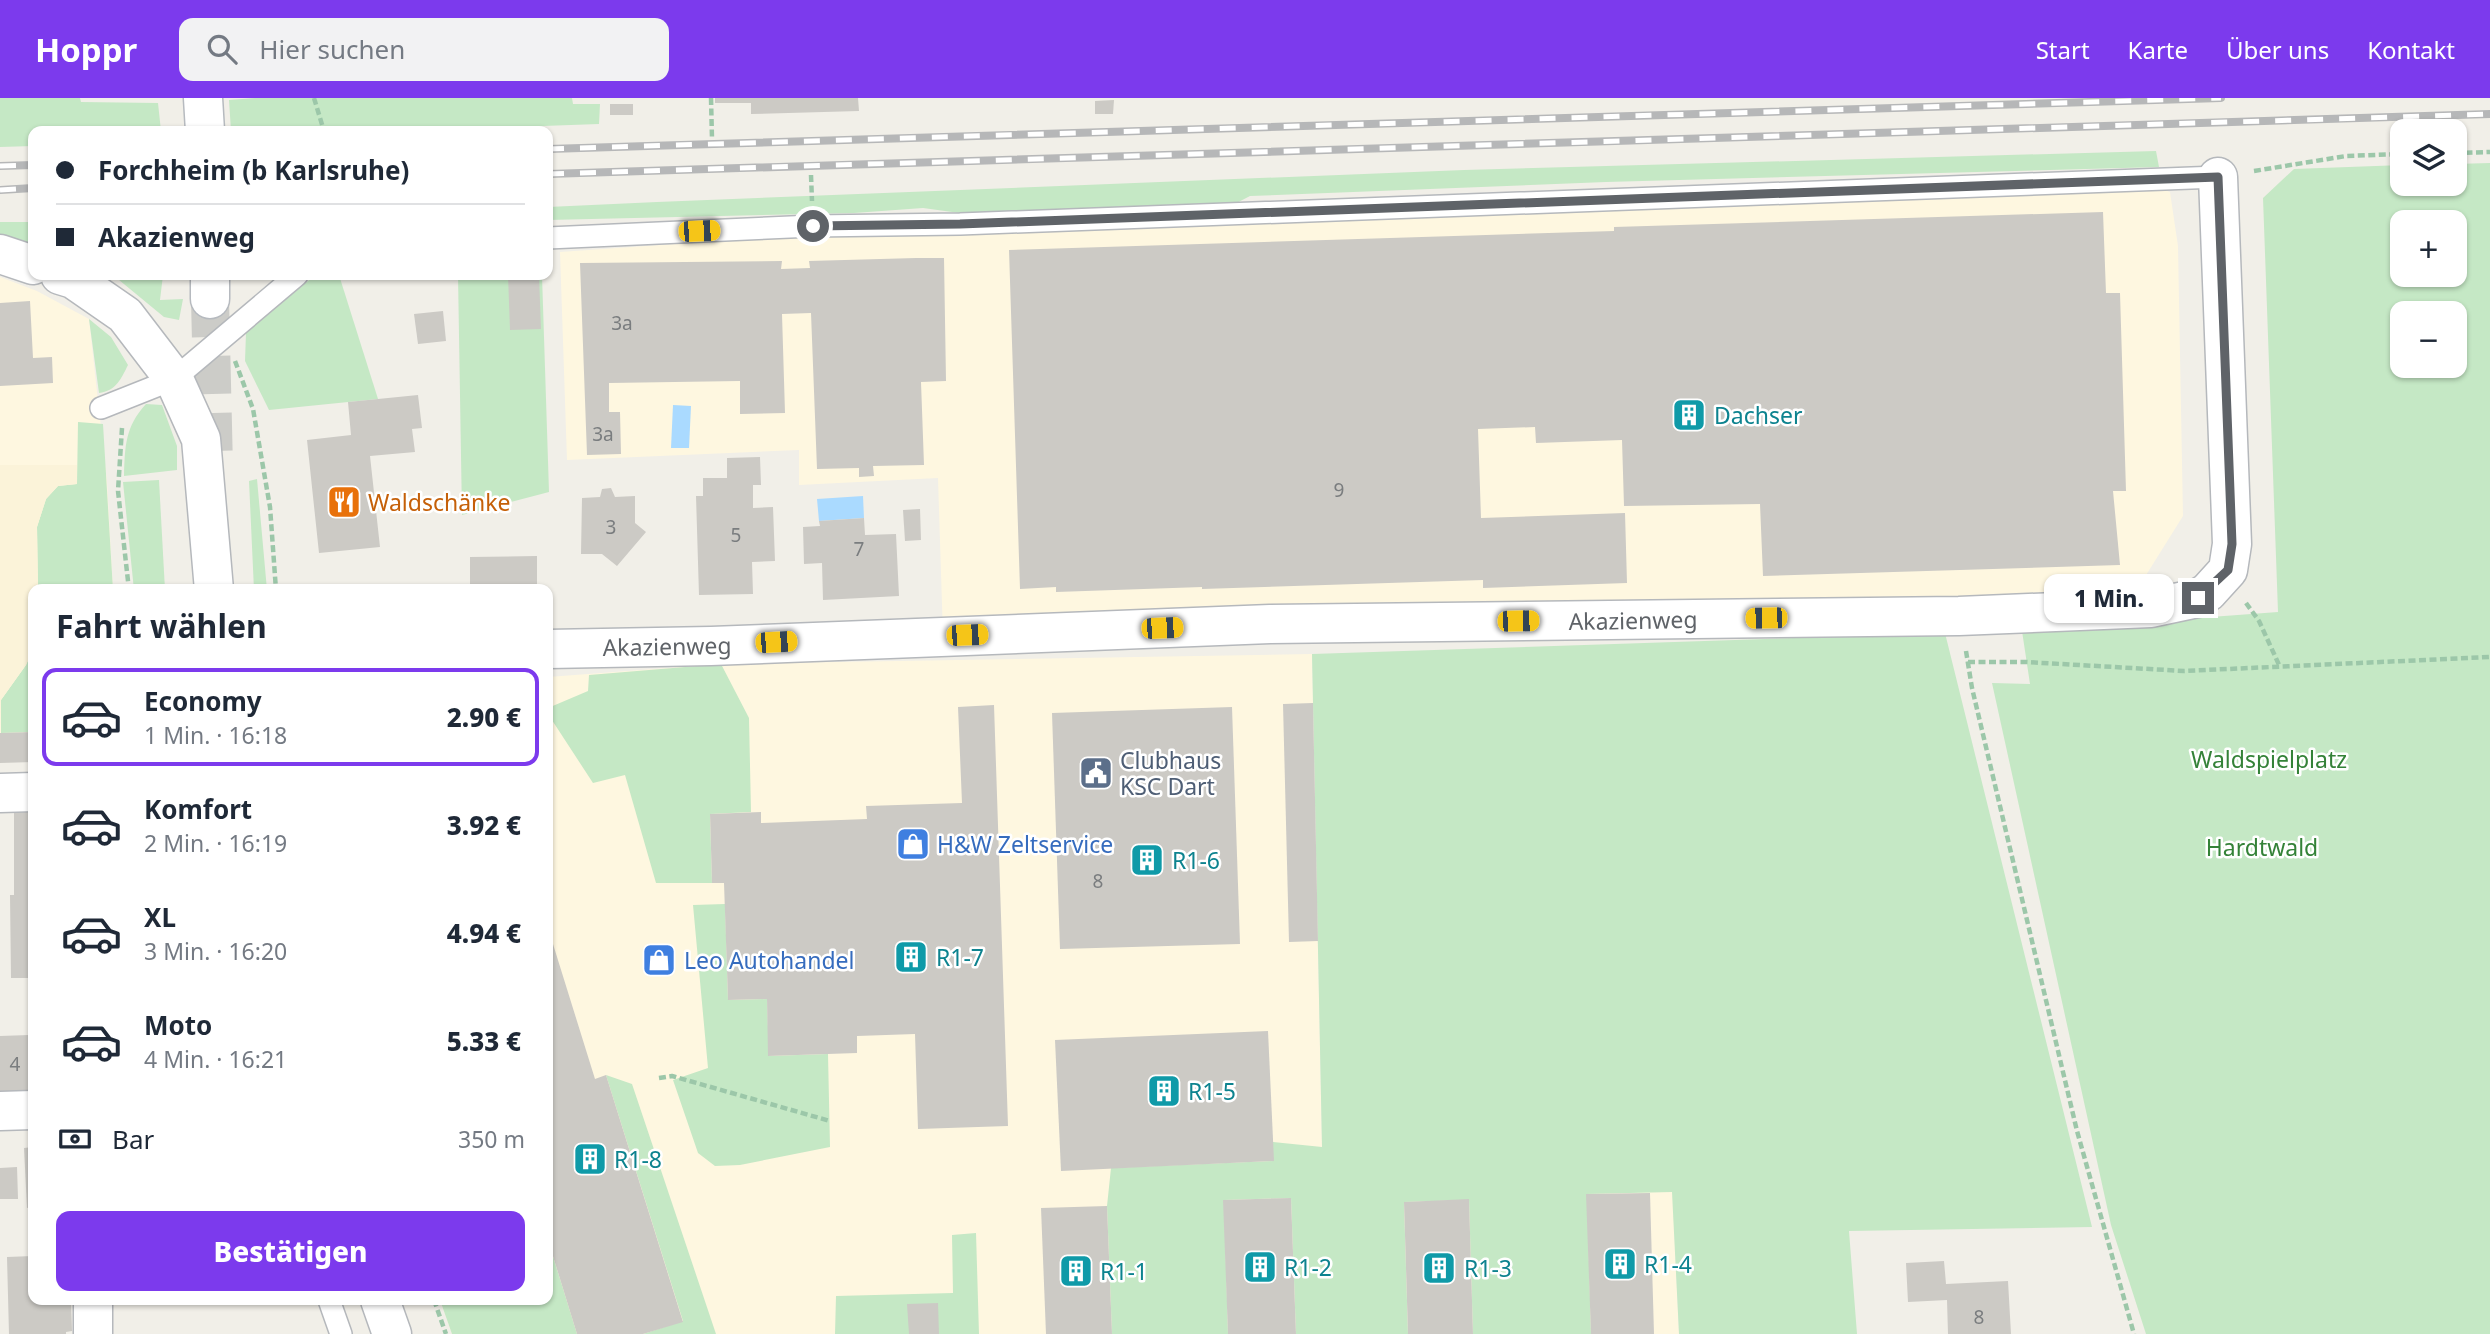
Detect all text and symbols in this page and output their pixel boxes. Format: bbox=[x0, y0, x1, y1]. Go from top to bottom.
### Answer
search box bbox=[179, 18, 669, 81]
text: Hoppr bbox=[35, 27, 137, 72]
icon: search bbox=[203, 30, 241, 68]
text: Hier suchen bbox=[259, 31, 405, 67]
text: Start bbox=[2036, 33, 2090, 66]
text: Karte bbox=[2128, 33, 2188, 66]
text: Über uns bbox=[2226, 33, 2329, 66]
text: Kontakt bbox=[2367, 33, 2455, 66]
map controls bbox=[2390, 119, 2467, 378]
button: layers bbox=[2390, 119, 2467, 196]
text: Forchheim (b Karlsruhe) bbox=[98, 152, 409, 188]
route start bbox=[797, 210, 829, 242]
button: + bbox=[2390, 210, 2467, 287]
text: Akazienweg bbox=[98, 219, 255, 255]
car bbox=[678, 220, 721, 242]
button: − bbox=[2390, 301, 2467, 378]
house number: 3a bbox=[611, 310, 633, 336]
building icon: Dachser bbox=[1670, 396, 1708, 434]
place label: Dachser bbox=[1714, 399, 1803, 431]
house number: 3a bbox=[592, 421, 614, 447]
house number: 9 bbox=[1334, 477, 1344, 503]
restaurant icon: Waldschänke bbox=[325, 483, 363, 521]
place label: Waldschänke bbox=[368, 486, 511, 518]
house number: 3 bbox=[606, 514, 616, 540]
house number: 5 bbox=[731, 522, 741, 548]
house number: 7 bbox=[854, 536, 864, 562]
callout: 1 Min. bbox=[2044, 574, 2174, 622]
text: 1 Min. bbox=[2074, 582, 2144, 614]
route end bbox=[2182, 582, 2214, 614]
street label: Akazienweg bbox=[1568, 603, 1698, 637]
text: Fahrt wählen bbox=[56, 604, 267, 647]
car bbox=[1745, 607, 1788, 629]
car bbox=[1497, 610, 1540, 632]
car bbox=[1141, 617, 1184, 639]
car bbox=[946, 624, 989, 646]
street label: Akazienweg bbox=[602, 629, 732, 663]
car bbox=[755, 630, 798, 654]
text: Economy bbox=[144, 683, 262, 719]
icon: car bbox=[60, 686, 123, 749]
text: 2.90 € bbox=[447, 699, 521, 735]
text: 1 Min. · 16:18 bbox=[144, 719, 287, 751]
park label: Waldspielplatz bbox=[2191, 743, 2347, 775]
place label: Clubhaus KSC Dart bbox=[1120, 744, 1221, 802]
public building icon: Clubhaus KSC Dart bbox=[1077, 754, 1115, 792]
text: Komfort bbox=[144, 791, 252, 827]
icon: car bbox=[60, 794, 123, 857]
text: 3.92 € bbox=[447, 807, 521, 843]
shop icon: H&W Zeltservice bbox=[894, 825, 932, 863]
text: 2 Min. · 16:19 bbox=[144, 827, 287, 859]
place label: H&W Zeltservice bbox=[937, 828, 1113, 860]
park label: Hardtwald bbox=[2206, 831, 2318, 863]
building icon: R1-6 bbox=[1128, 841, 1166, 879]
place label: R1-6 bbox=[1172, 844, 1220, 876]
house number: 8 bbox=[1093, 868, 1103, 894]
text: XL bbox=[144, 899, 176, 935]
icon: car bbox=[60, 902, 123, 965]
text: 4.94 € bbox=[447, 915, 521, 951]
text: 3 Min. · 16:20 bbox=[144, 935, 287, 967]
building icon: R1-7 bbox=[892, 938, 930, 976]
shop icon: Leo Autohandel bbox=[640, 941, 678, 979]
place label: R1-7 bbox=[936, 941, 984, 973]
place label: Leo Autohandel bbox=[684, 944, 854, 976]
text: Moto bbox=[144, 1007, 212, 1043]
icon: car bbox=[60, 1010, 123, 1073]
text: 5.33 € bbox=[447, 1023, 521, 1059]
text: 4 Min. · 16:21 bbox=[144, 1043, 287, 1075]
house number: 4 bbox=[10, 1051, 21, 1077]
building icon: R1-5 bbox=[1145, 1072, 1183, 1110]
place label: R1-5 bbox=[1188, 1075, 1236, 1107]
icon: cash bbox=[56, 1120, 94, 1158]
text: Bar bbox=[112, 1121, 154, 1157]
text: 350 m bbox=[458, 1123, 525, 1155]
building icon: R1-8 bbox=[571, 1140, 609, 1178]
place label: R1-8 bbox=[614, 1143, 662, 1175]
button: Bestätigen bbox=[56, 1211, 525, 1291]
building icon: R1-4 bbox=[1601, 1245, 1639, 1283]
building icon: R1-2 bbox=[1241, 1248, 1279, 1286]
place label: R1-4 bbox=[1644, 1248, 1692, 1280]
building icon: R1-3 bbox=[1420, 1249, 1458, 1287]
place label: R1-2 bbox=[1284, 1251, 1332, 1283]
building icon: R1-1 bbox=[1057, 1252, 1095, 1290]
place label: R1-3 bbox=[1464, 1252, 1512, 1284]
place label: R1-1 bbox=[1100, 1255, 1148, 1287]
house number: 8 bbox=[1974, 1304, 1984, 1330]

